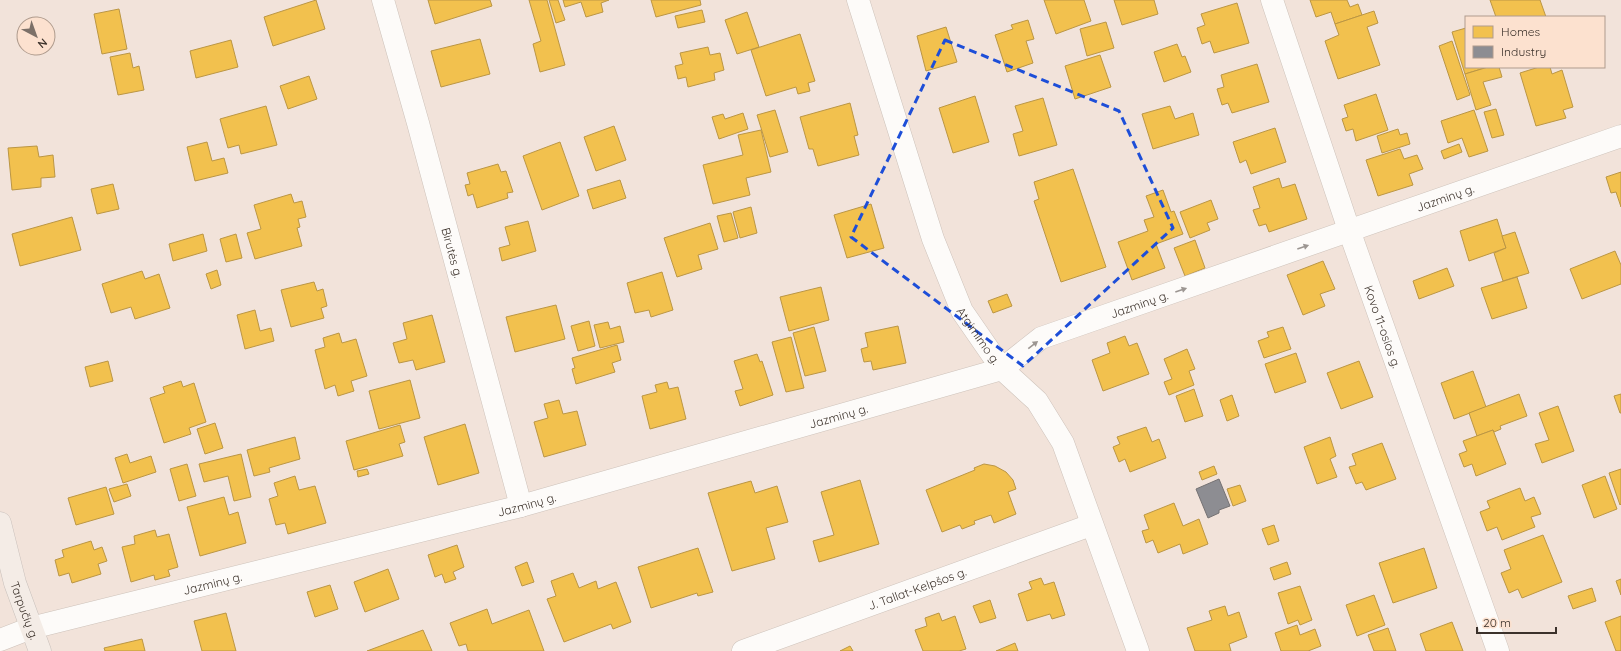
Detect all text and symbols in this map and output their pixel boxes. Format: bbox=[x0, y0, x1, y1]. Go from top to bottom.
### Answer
north arrow bbox=[16, 16, 56, 56]
legend bbox=[1465, 16, 1605, 68]
text: Homes bbox=[1501, 24, 1541, 39]
text: N bbox=[35, 36, 50, 51]
text: Industry bbox=[1501, 44, 1546, 59]
street label: Jazminų g. bbox=[1414, 180, 1476, 214]
street label: Birutės g. bbox=[439, 226, 467, 279]
one-way arrow bbox=[1298, 243, 1310, 249]
street label: Kovo 11-osios g. bbox=[1362, 283, 1405, 370]
one-way arrow bbox=[1175, 286, 1187, 292]
street label: Jazminų g. bbox=[1108, 287, 1170, 321]
street label: Atgimimo g. bbox=[954, 304, 1004, 367]
one-way arrow bbox=[1028, 341, 1039, 349]
street label: Jazminų g. bbox=[807, 400, 869, 431]
street label: Jazminų g. bbox=[496, 489, 558, 519]
street label: J. Tallat-Kelpšos g. bbox=[866, 563, 968, 613]
street label: Jazminų g. bbox=[181, 568, 243, 597]
street label: Tarpučių g. bbox=[8, 579, 43, 641]
scale bar bbox=[1477, 609, 1556, 635]
text: 20 m bbox=[1483, 615, 1511, 630]

